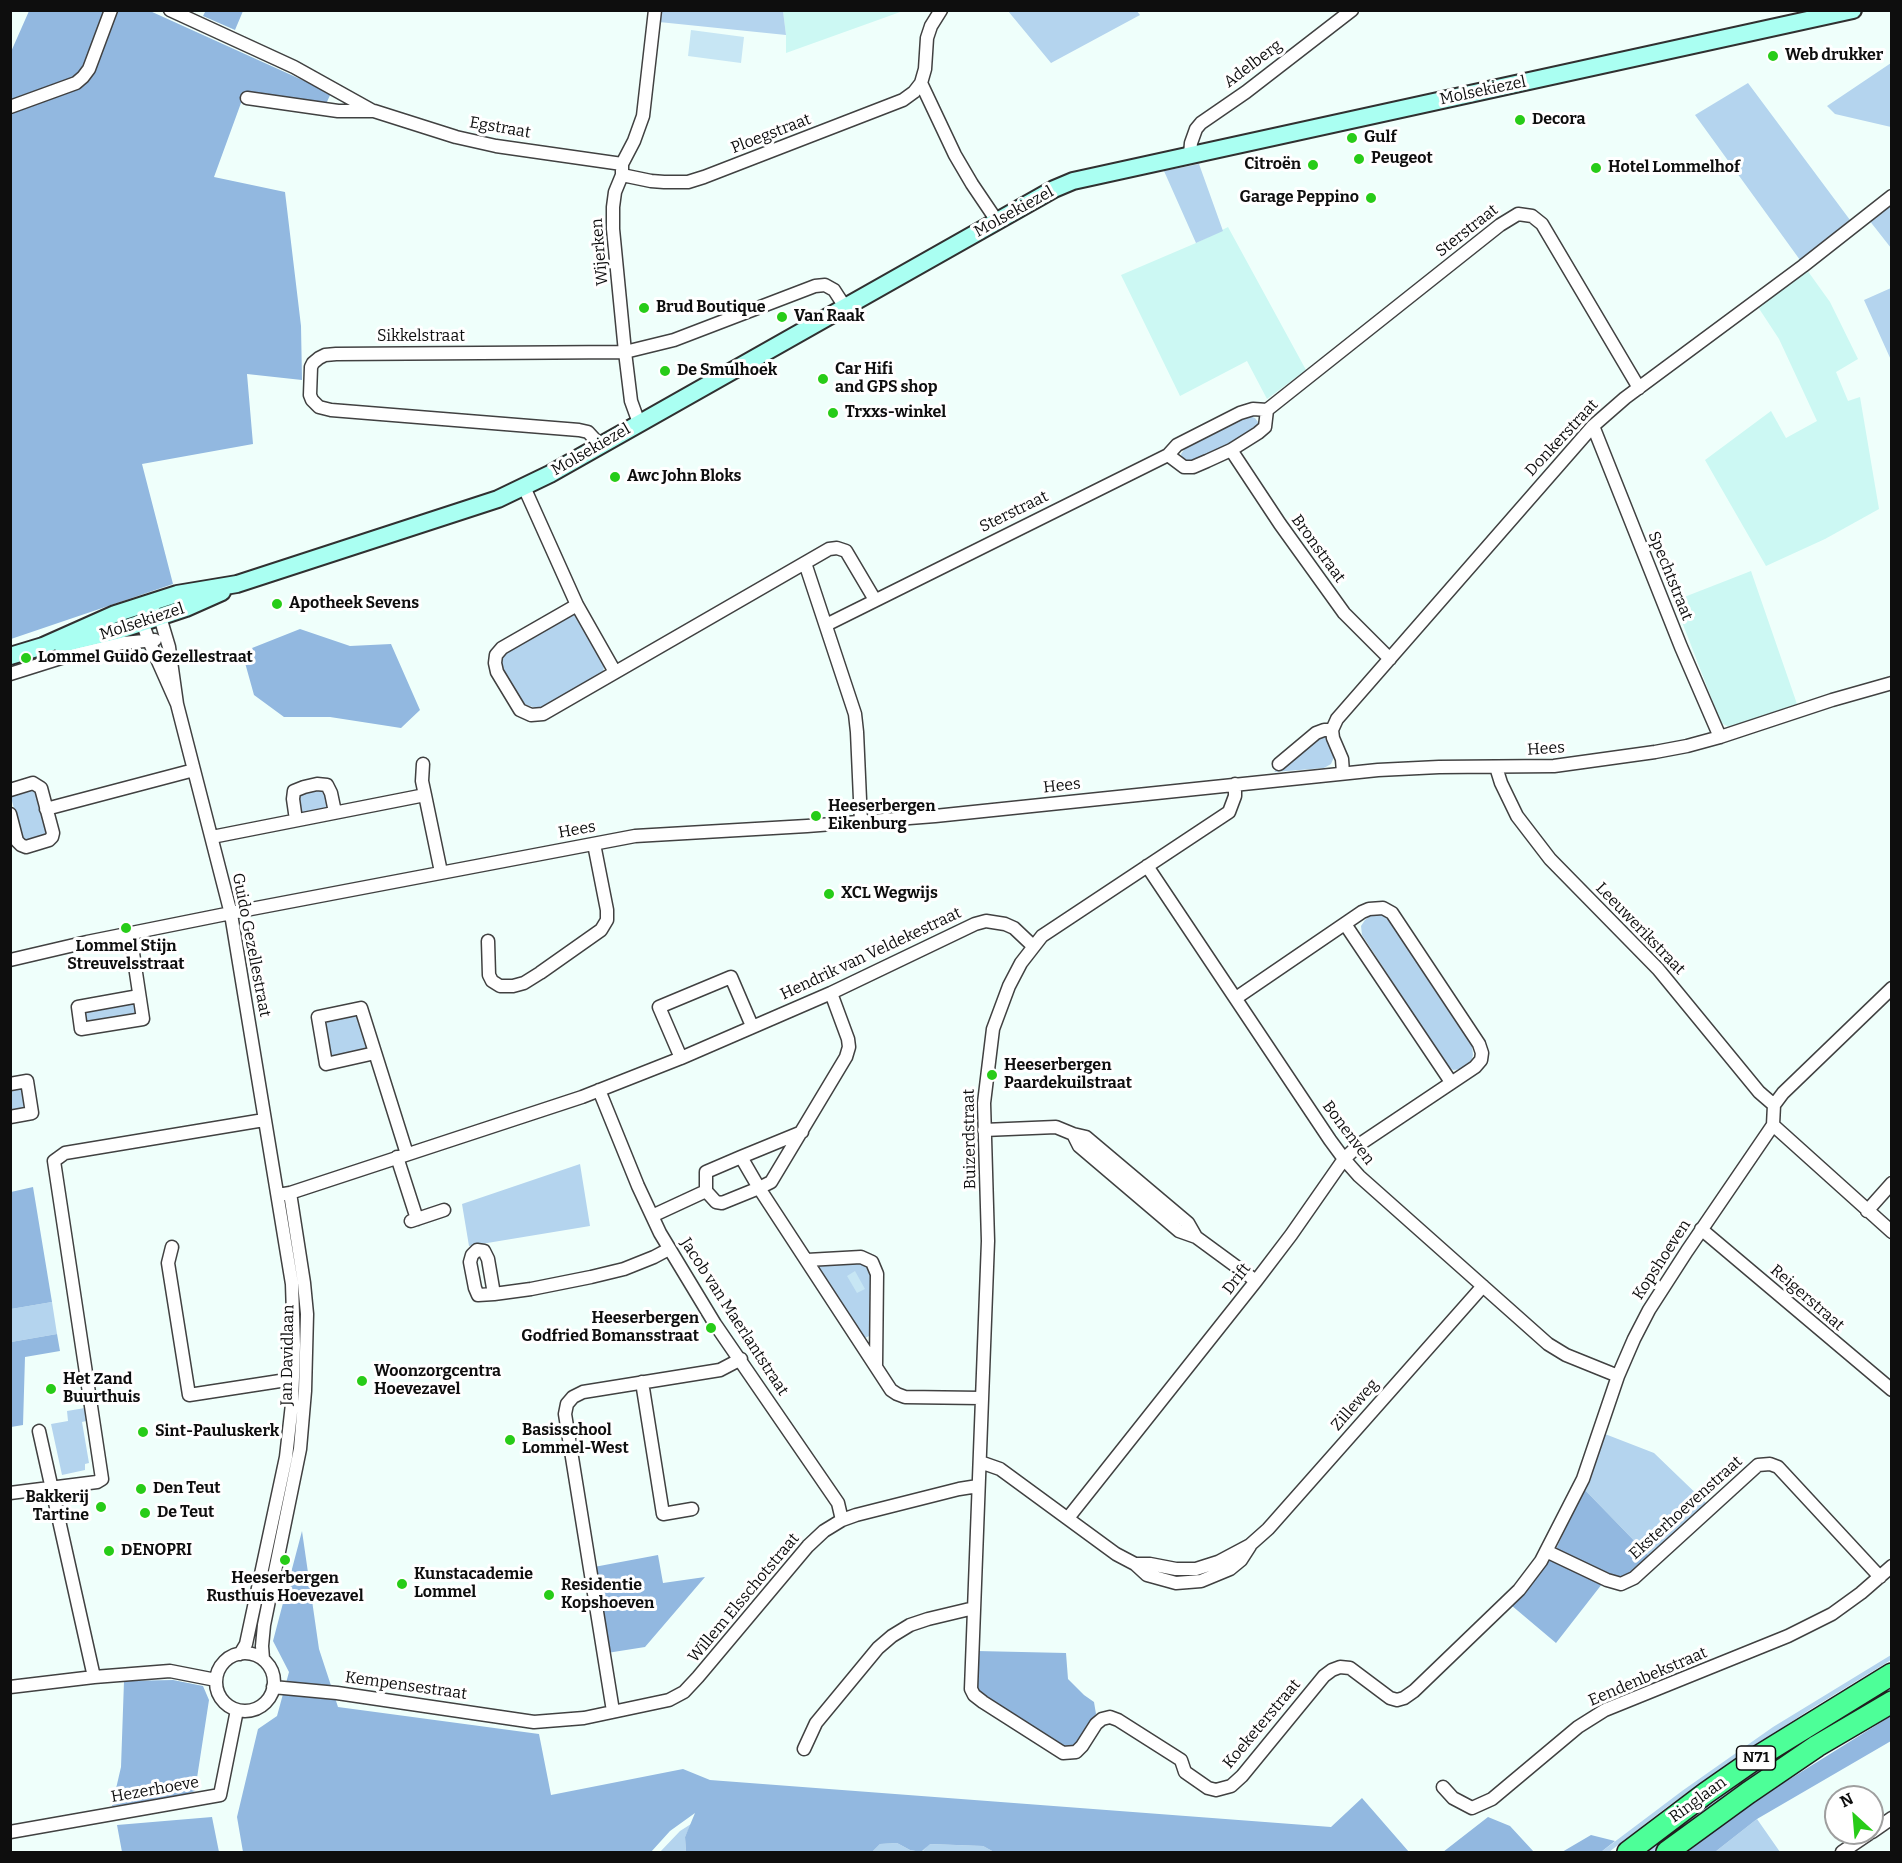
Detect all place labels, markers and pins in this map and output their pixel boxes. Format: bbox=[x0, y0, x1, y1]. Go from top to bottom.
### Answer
place label: Web drukker bbox=[1785, 46, 1883, 66]
marker: Web drukker bbox=[1766, 49, 1780, 63]
place label: Decora bbox=[1532, 110, 1585, 130]
marker: Decora bbox=[1513, 113, 1527, 127]
place label: Gulf bbox=[1364, 128, 1396, 148]
marker: Gulf bbox=[1345, 131, 1359, 145]
place label: Peugeot bbox=[1371, 149, 1433, 169]
marker: Peugeot bbox=[1352, 152, 1366, 166]
place label: Citroën bbox=[1244, 155, 1301, 175]
marker: Citroën bbox=[1306, 158, 1320, 172]
place label: Hotel Lommelhof bbox=[1608, 158, 1740, 178]
marker: Hotel Lommelhof bbox=[1589, 161, 1603, 175]
place label: Garage Peppino bbox=[1240, 188, 1359, 208]
marker: Garage Peppino bbox=[1364, 191, 1378, 205]
place label: Brud Boutique bbox=[656, 298, 766, 318]
marker: Brud Boutique bbox=[637, 301, 651, 315]
place label: Van Raak bbox=[794, 307, 864, 327]
marker: Van Raak bbox=[775, 310, 789, 324]
place label: Car Hifi and GPS shop bbox=[835, 360, 937, 398]
place label: De Smulhoek bbox=[677, 361, 777, 381]
marker: De Smulhoek bbox=[658, 364, 672, 378]
marker: Car Hifi and GPS shop bbox=[816, 372, 830, 386]
place label: Trxxs-winkel bbox=[845, 403, 946, 423]
marker: Trxxs-winkel bbox=[826, 406, 840, 420]
place label: Awc John Bloks bbox=[627, 467, 741, 487]
marker: Awc John Bloks bbox=[608, 470, 622, 484]
place label: Apotheek Sevens bbox=[289, 594, 419, 614]
marker: Apotheek Sevens bbox=[270, 597, 284, 611]
place label: Lommel Guido Gezellestraat bbox=[38, 648, 253, 668]
marker: Lommel Guido Gezellestraat bbox=[19, 651, 33, 665]
place label: Heeserbergen Eikenburg bbox=[828, 797, 935, 835]
marker: Heeserbergen Eikenburg bbox=[809, 809, 823, 823]
place label: XCL Wegwijs bbox=[841, 884, 938, 904]
marker: XCL Wegwijs bbox=[822, 887, 836, 901]
marker: Lommel Stijn Streuvelsstraat bbox=[119, 921, 133, 935]
place label: Lommel Stijn Streuvelsstraat bbox=[67, 937, 185, 975]
place label: Heeserbergen Paardekuilstraat bbox=[1004, 1056, 1132, 1094]
marker: Heeserbergen Paardekuilstraat bbox=[985, 1068, 999, 1082]
place label: Heeserbergen Godfried Bomansstraat bbox=[521, 1309, 699, 1347]
marker: Heeserbergen Godfried Bomansstraat bbox=[704, 1321, 718, 1335]
place label: Woonzorgcentra Hoevezavel bbox=[374, 1362, 501, 1400]
place label: Het Zand Buurthuis bbox=[63, 1370, 140, 1408]
marker: Woonzorgcentra Hoevezavel bbox=[355, 1374, 369, 1388]
marker: Het Zand Buurthuis bbox=[44, 1382, 58, 1396]
place label: Basisschool Lommel-West bbox=[522, 1421, 629, 1459]
place label: Sint-Pauluskerk bbox=[155, 1422, 279, 1442]
marker: Sint-Pauluskerk bbox=[136, 1425, 150, 1439]
marker: Basisschool Lommel-West bbox=[503, 1433, 517, 1447]
place label: Den Teut bbox=[153, 1479, 221, 1499]
marker: Den Teut bbox=[134, 1482, 148, 1496]
place label: Bakkerij Tartine bbox=[25, 1488, 89, 1526]
marker: Bakkerij Tartine bbox=[94, 1500, 108, 1514]
place label: De Teut bbox=[157, 1503, 214, 1523]
marker: De Teut bbox=[138, 1506, 152, 1520]
place label: DENOPRI bbox=[121, 1541, 192, 1561]
marker: DENOPRI bbox=[102, 1544, 116, 1558]
marker: Heeserbergen Rusthuis Hoevezavel bbox=[278, 1553, 292, 1567]
place label: Kunstacademie Lommel bbox=[414, 1565, 533, 1603]
place label: Heeserbergen Rusthuis Hoevezavel bbox=[206, 1569, 364, 1607]
place label: Residentie Kopshoeven bbox=[561, 1576, 654, 1614]
marker: Kunstacademie Lommel bbox=[395, 1577, 409, 1591]
marker: Residentie Kopshoeven bbox=[542, 1588, 556, 1602]

